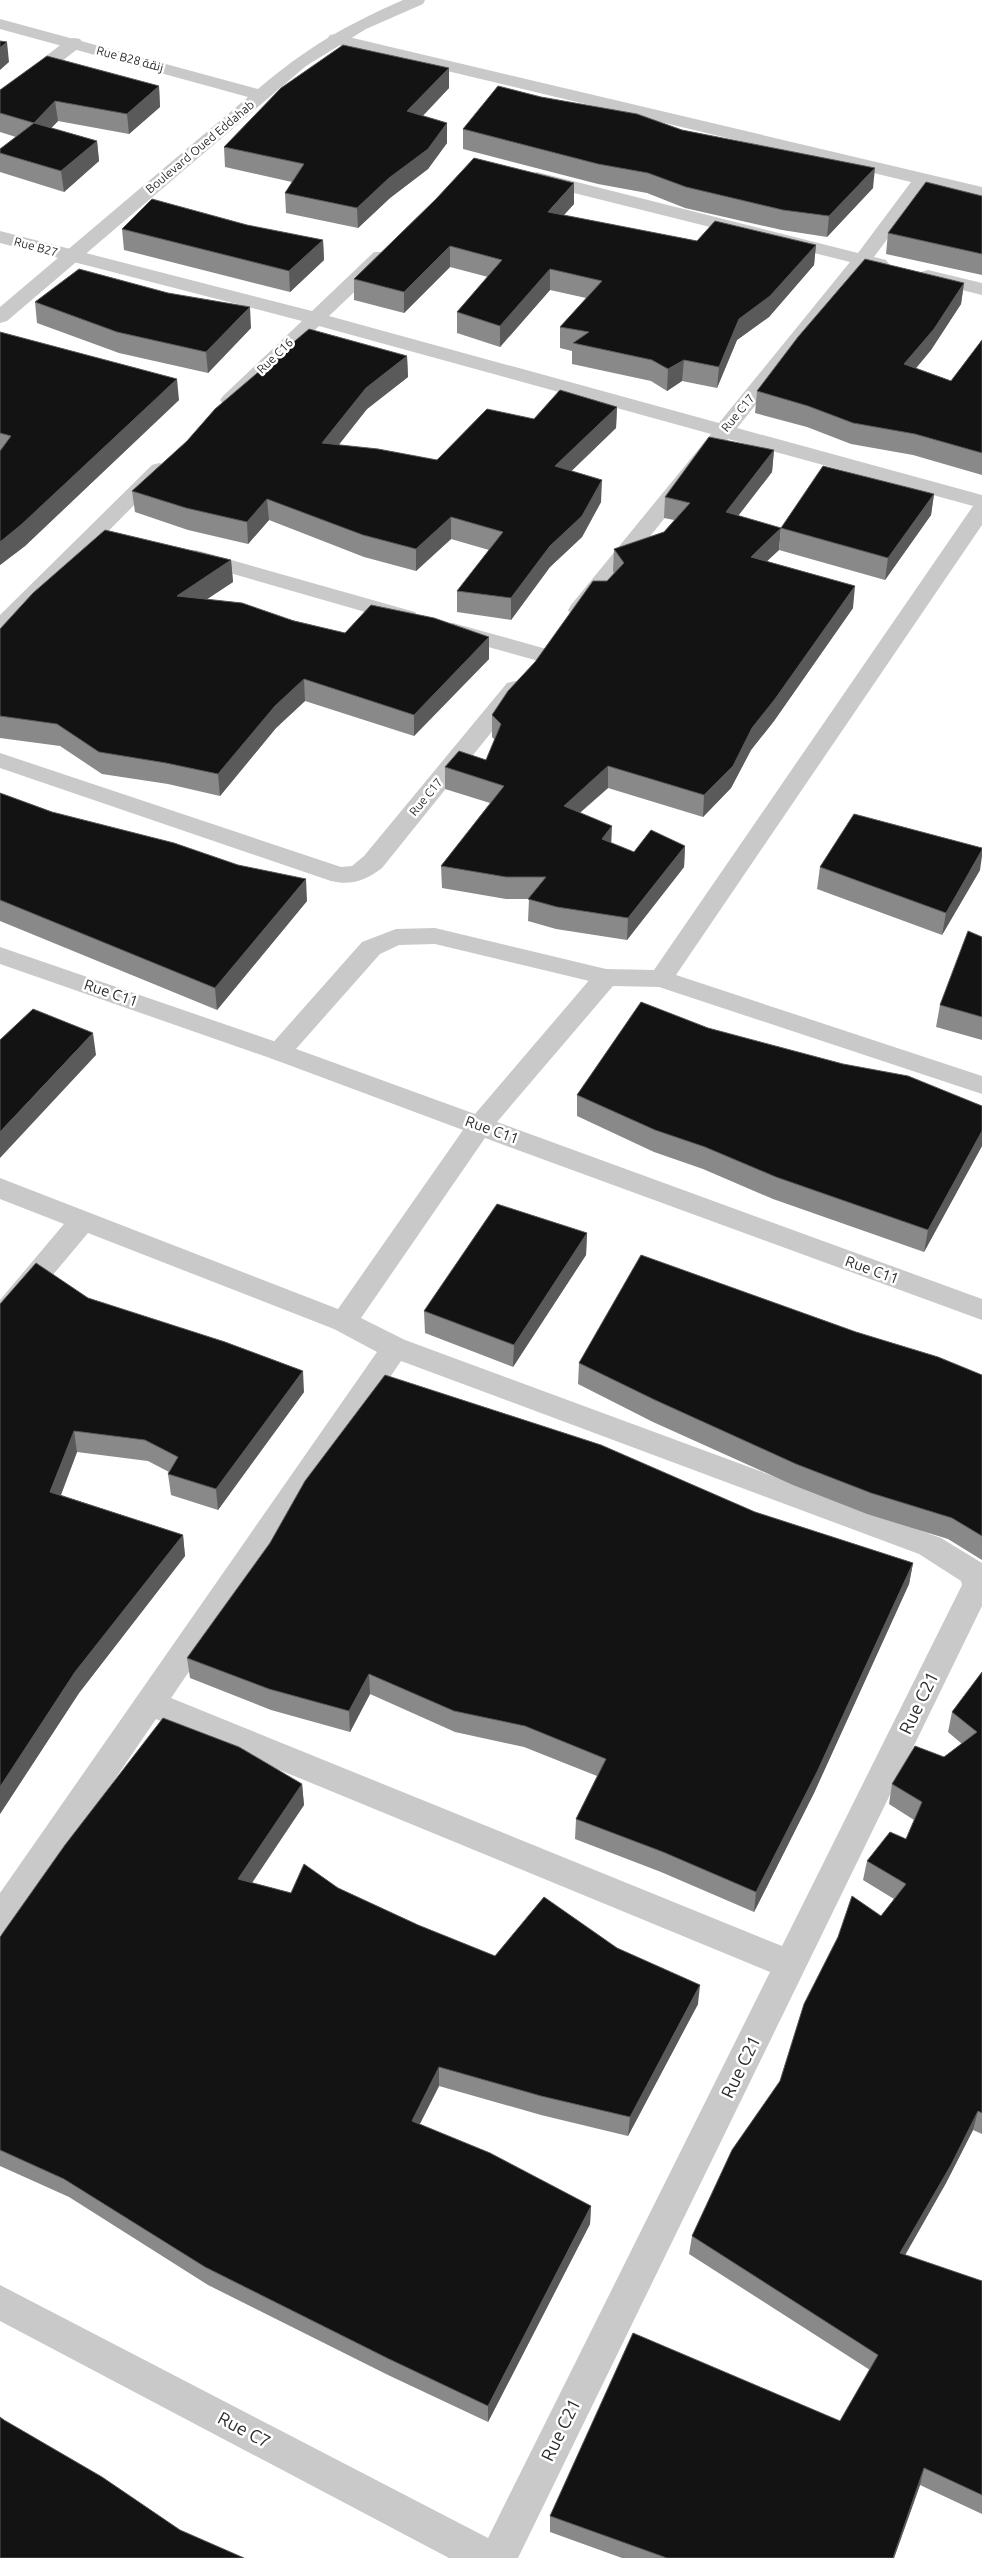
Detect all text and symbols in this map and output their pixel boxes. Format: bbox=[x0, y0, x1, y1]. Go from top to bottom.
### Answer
street label: Rue B28 زنقة bbox=[95, 43, 165, 75]
street label: Boulevard Oued Eddahab bbox=[143, 98, 256, 196]
street label: Rue B27 bbox=[13, 234, 59, 259]
street label: Rue C16 bbox=[254, 335, 295, 376]
street label: Rue C17 bbox=[719, 391, 757, 434]
street label: Rue C17 bbox=[407, 775, 445, 818]
street label: Rue C11 bbox=[82, 975, 140, 1010]
street label: Rue C11 bbox=[463, 1112, 521, 1147]
street label: Rue C11 bbox=[843, 1252, 901, 1287]
street label: Rue C21 bbox=[894, 1668, 942, 1737]
street label: Rue C21 bbox=[716, 2032, 764, 2101]
street label: Rue C21 bbox=[536, 2395, 584, 2464]
street label: Rue C7 bbox=[215, 2407, 274, 2451]

